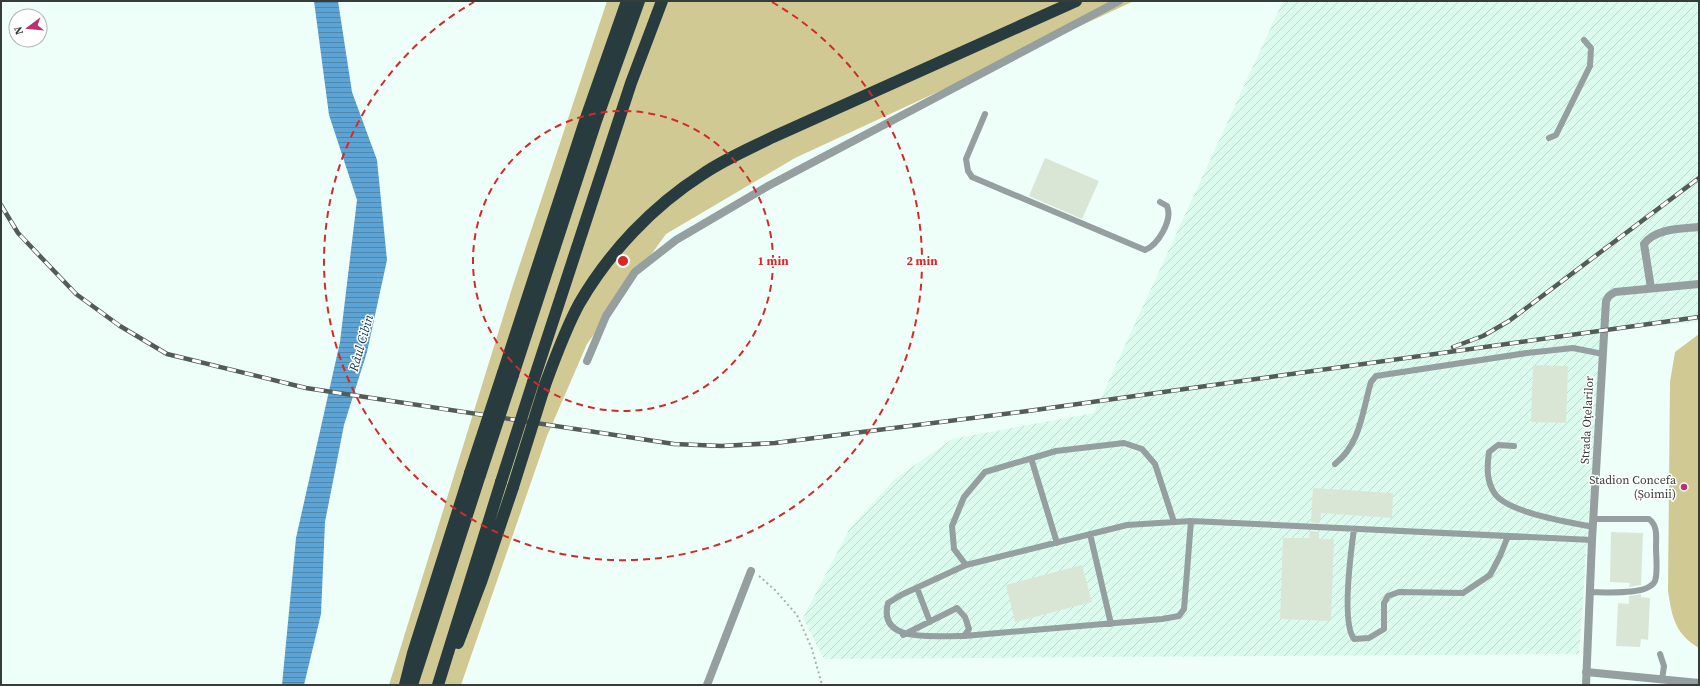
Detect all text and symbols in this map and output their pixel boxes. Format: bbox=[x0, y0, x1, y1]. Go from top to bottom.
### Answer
north arrow bbox=[8, 8, 48, 48]
text: N bbox=[11, 25, 27, 37]
text: 1 min bbox=[757, 253, 789, 269]
text: 2 min bbox=[906, 253, 938, 269]
centre of rings bbox=[616, 254, 630, 268]
water label: Râul Cibin bbox=[345, 312, 377, 374]
street label: Strada Oțelarilor bbox=[1577, 375, 1597, 465]
place label: Stadion Concefa (Șoimii) bbox=[1589, 472, 1677, 502]
marker: Stadion Concefa (Șoimii) bbox=[1679, 482, 1689, 492]

